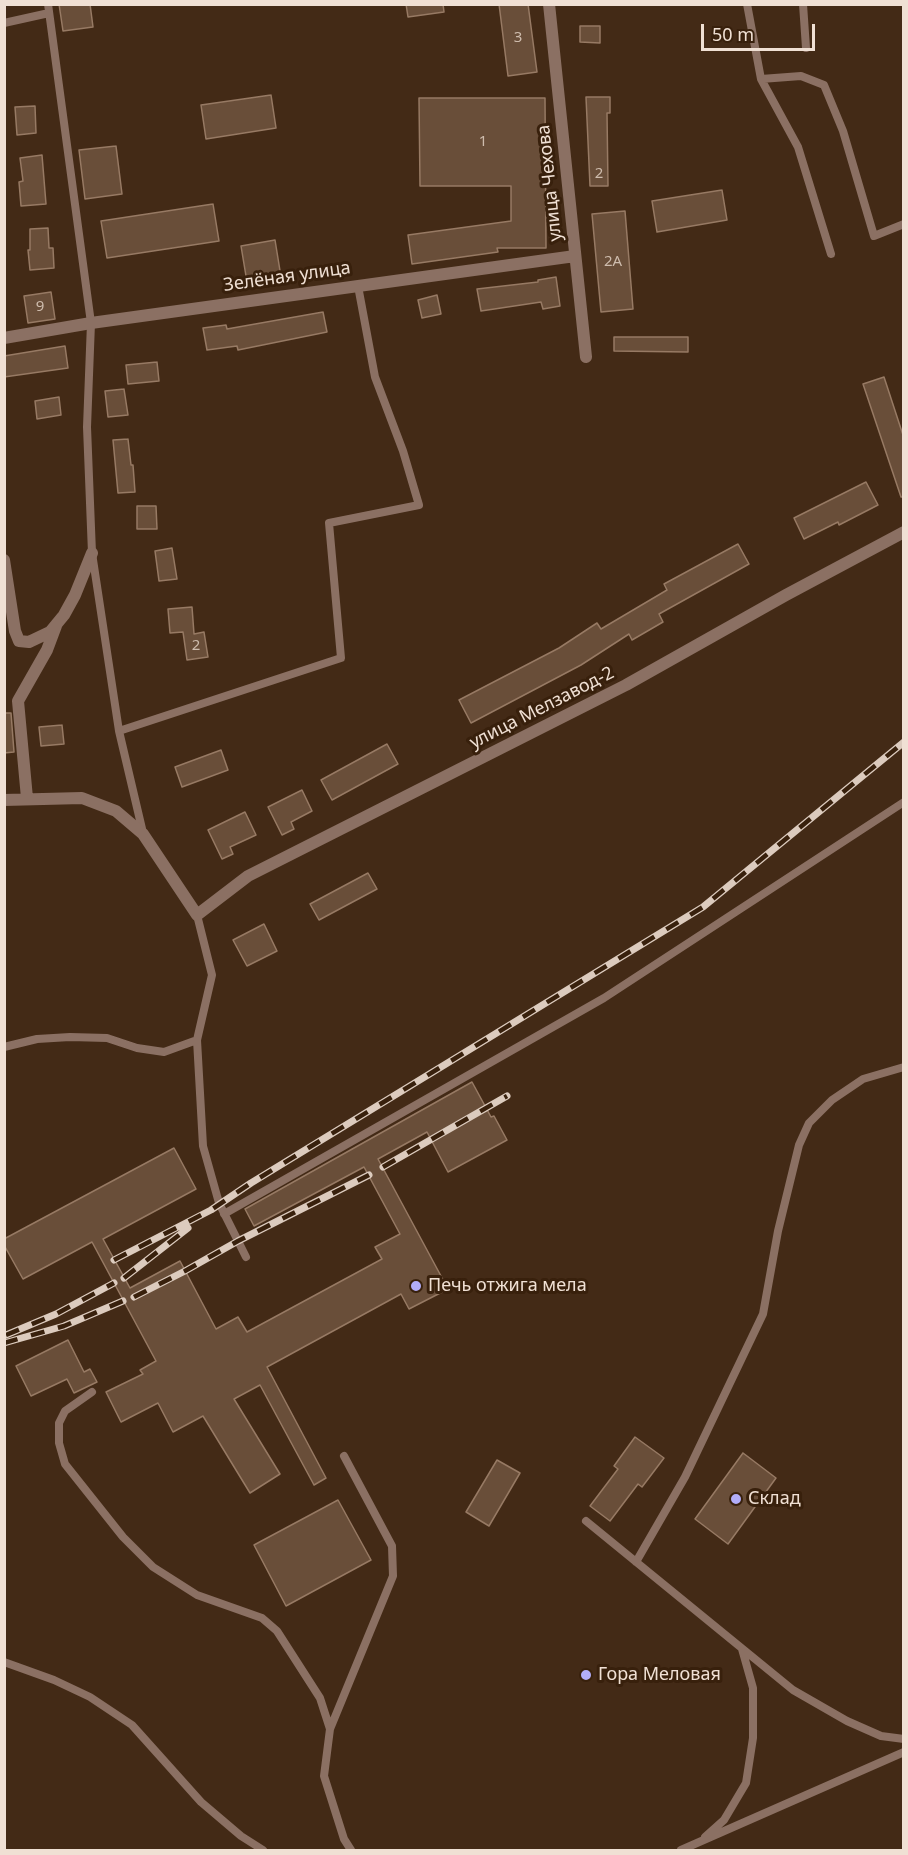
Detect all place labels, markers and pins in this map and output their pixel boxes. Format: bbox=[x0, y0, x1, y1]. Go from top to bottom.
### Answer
place label: Печь отжига мела bbox=[428, 1275, 587, 1297]
marker: Печь отжига мела bbox=[409, 1279, 423, 1293]
place label: Склад bbox=[748, 1488, 801, 1510]
marker: Склад bbox=[729, 1492, 743, 1506]
place label: Гора Меловая bbox=[598, 1664, 721, 1686]
marker: Гора Меловая bbox=[579, 1668, 593, 1682]

